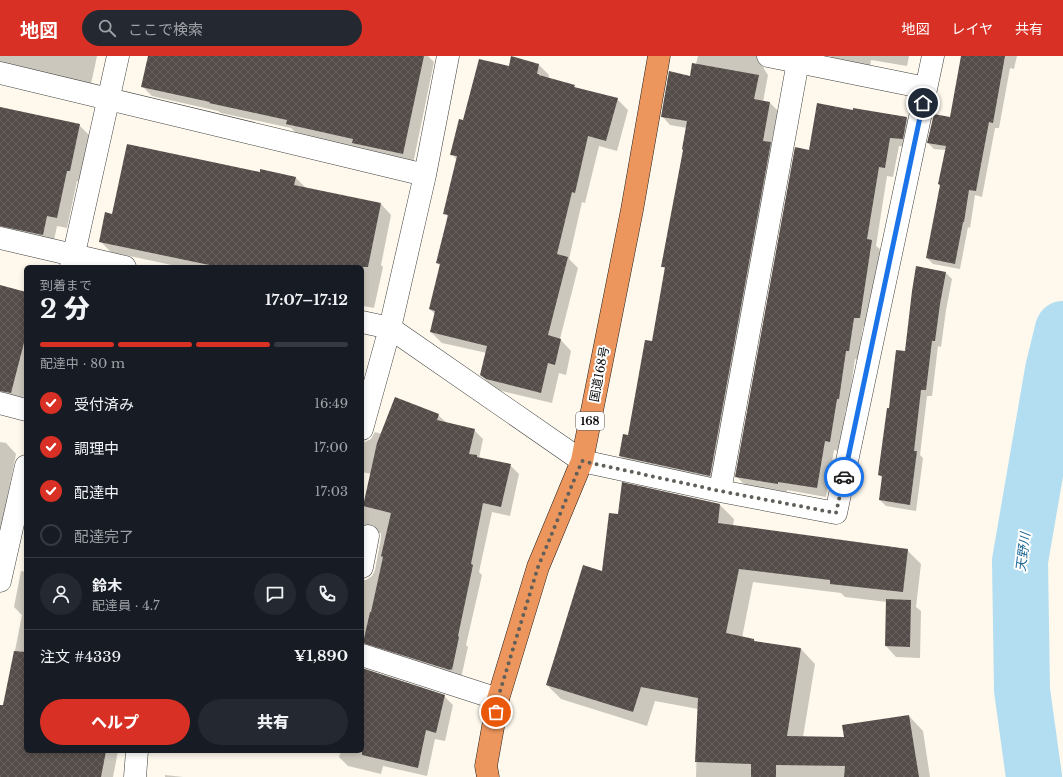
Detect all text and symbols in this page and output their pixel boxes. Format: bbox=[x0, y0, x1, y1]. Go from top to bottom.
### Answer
search box bbox=[82, 10, 362, 46]
icon: search bbox=[96, 17, 118, 39]
text: 地図 bbox=[20, 19, 58, 42]
text: ここで検索 bbox=[128, 20, 203, 39]
text: 地図 bbox=[901, 20, 929, 38]
text: レイヤ bbox=[951, 20, 993, 38]
text: 共有 bbox=[1015, 20, 1043, 38]
pin bbox=[906, 86, 940, 120]
icon: home bbox=[912, 92, 934, 114]
text: 到着まで bbox=[40, 277, 92, 294]
text: 17:07–17:12 bbox=[265, 290, 348, 309]
text: 2 分 bbox=[40, 293, 90, 325]
street label: 国道168号 bbox=[586, 345, 612, 403]
text: 配達中 · 80 m bbox=[40, 355, 125, 372]
icon: check bbox=[40, 392, 62, 414]
text: 受付済み bbox=[74, 395, 134, 414]
text: 16:49 bbox=[314, 395, 348, 412]
road number: 168 bbox=[576, 412, 604, 430]
icon: check bbox=[40, 436, 62, 458]
text: 調理中 bbox=[74, 439, 119, 458]
text: 17:00 bbox=[313, 439, 348, 456]
courier bbox=[824, 457, 864, 497]
icon: car bbox=[833, 466, 855, 488]
icon: check bbox=[40, 480, 62, 502]
text: 配達中 bbox=[74, 483, 119, 502]
text: 17:03 bbox=[315, 483, 348, 500]
text: 配達完了 bbox=[74, 527, 134, 546]
water label: 天野川 bbox=[1012, 530, 1034, 572]
button: person bbox=[40, 573, 82, 615]
button: chat bbox=[254, 573, 296, 615]
button: phone bbox=[306, 573, 348, 615]
text: 鈴木 bbox=[92, 576, 122, 595]
text: 配達員 · 4.7 bbox=[92, 597, 160, 614]
text: ¥1,890 bbox=[294, 646, 348, 665]
text: 注文 #4339 bbox=[40, 647, 121, 666]
pin bbox=[479, 695, 513, 729]
button: ヘルプ bbox=[40, 699, 190, 745]
button: 共有 bbox=[198, 699, 348, 745]
icon: bag bbox=[485, 701, 507, 723]

